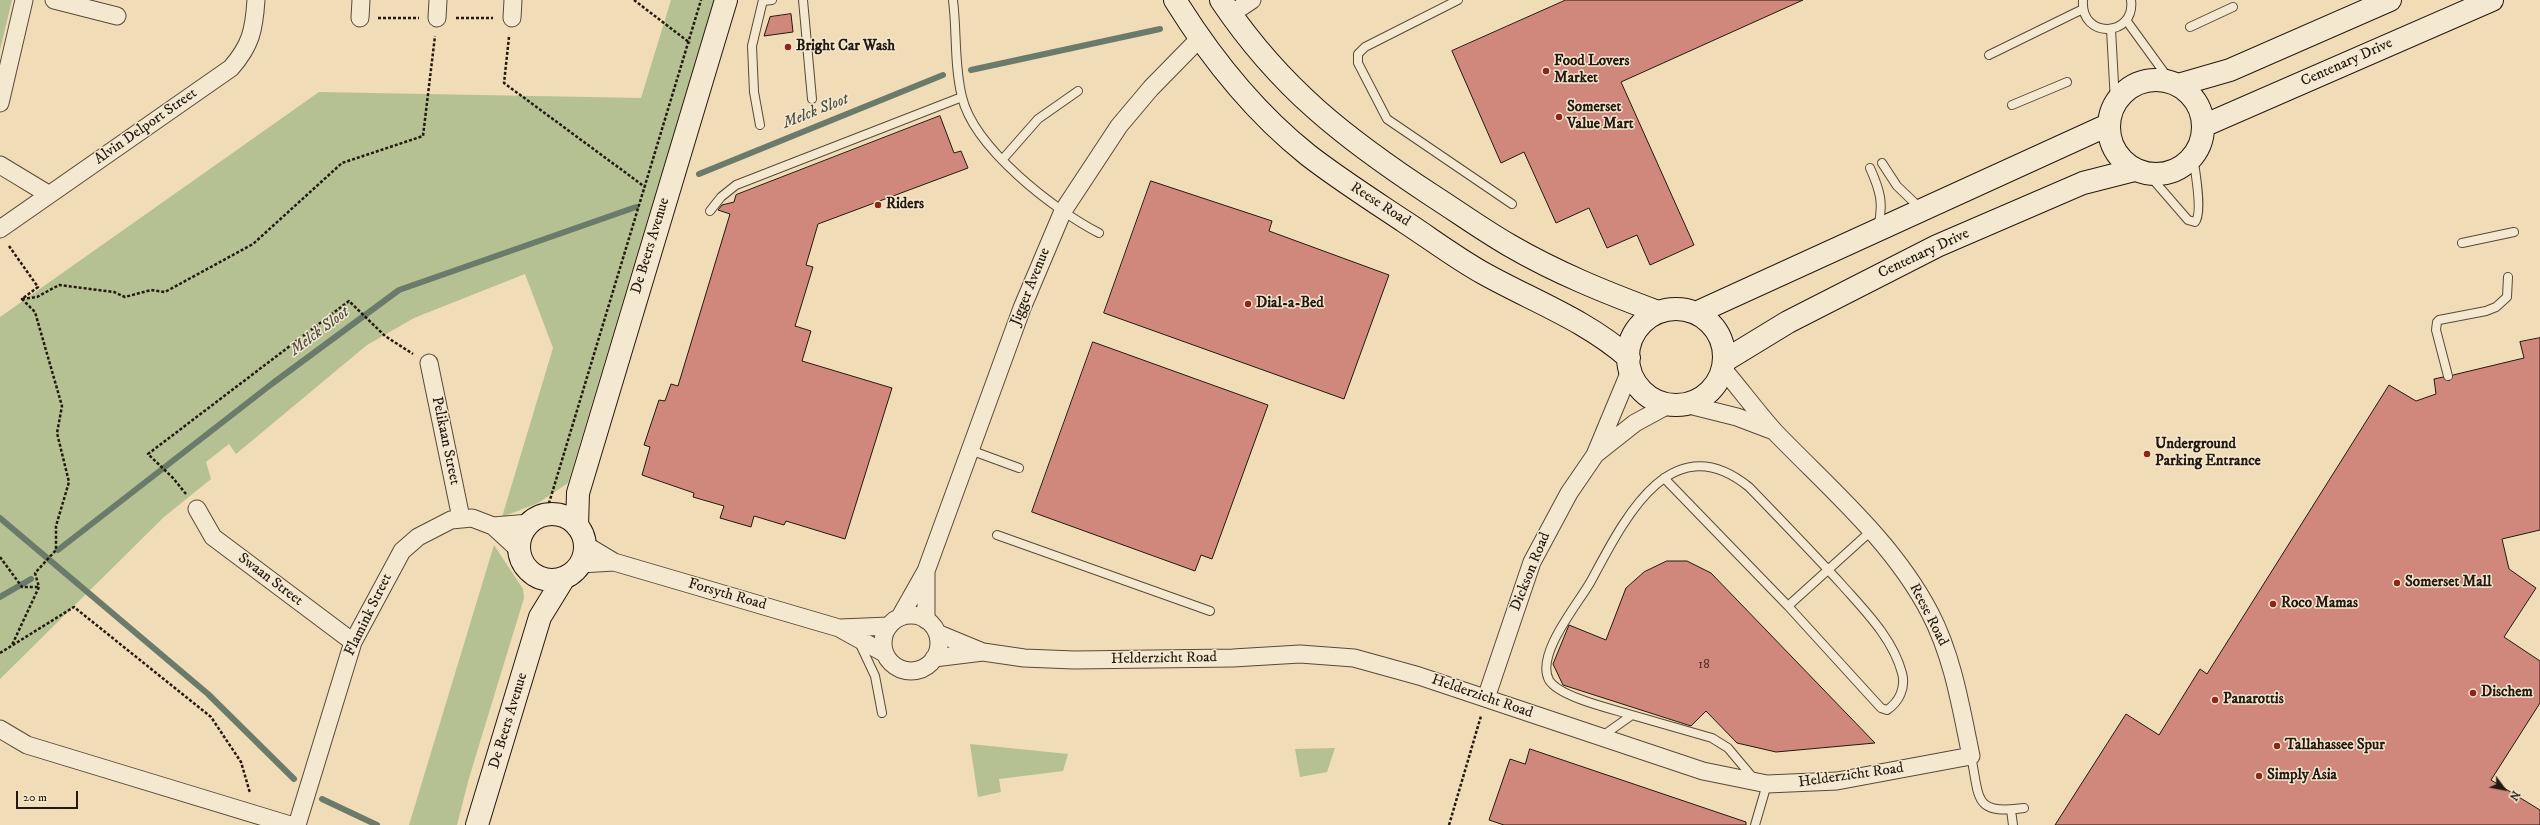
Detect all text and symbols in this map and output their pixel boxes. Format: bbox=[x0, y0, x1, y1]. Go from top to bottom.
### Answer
street label: Centenary Drive bbox=[2298, 35, 2396, 91]
place label: Bright Car Wash bbox=[796, 38, 895, 56]
marker: Bright Car Wash bbox=[783, 42, 793, 52]
place label: Food Lovers Market bbox=[1554, 53, 1629, 88]
marker: Food Lovers Market bbox=[1541, 66, 1551, 76]
street label: Alvin Delport Street bbox=[91, 85, 201, 169]
water label: Melck Sloot bbox=[780, 90, 852, 134]
place label: Somerset Value Mart bbox=[1567, 99, 1634, 134]
marker: Somerset Value Mart bbox=[1554, 112, 1564, 122]
street label: Reese Road bbox=[1347, 179, 1413, 231]
street label: De Beers Avenue bbox=[628, 196, 674, 296]
place label: Riders bbox=[886, 196, 924, 214]
marker: Riders bbox=[873, 200, 883, 210]
street label: Centenary Drive bbox=[1876, 225, 1972, 283]
street label: Jigger Avenue bbox=[1007, 245, 1055, 329]
place label: Dial-a-Bed bbox=[1256, 295, 1324, 313]
marker: Dial-a-Bed bbox=[1243, 299, 1253, 309]
water label: Melck Sloot bbox=[287, 304, 353, 360]
street label: Pelikaan Street bbox=[427, 395, 463, 487]
place label: Underground Parking Entrance bbox=[2155, 436, 2261, 471]
marker: Underground Parking Entrance bbox=[2142, 449, 2152, 459]
street label: Dickson Road bbox=[1507, 530, 1555, 614]
street label: Swaan Street bbox=[234, 550, 306, 610]
street label: Flamink Street bbox=[341, 571, 397, 659]
place label: Somerset Mall bbox=[2405, 574, 2492, 592]
street label: Forsyth Road bbox=[686, 575, 768, 615]
marker: Somerset Mall bbox=[2392, 578, 2402, 588]
street label: Reese Road bbox=[1905, 581, 1951, 649]
place label: Roco Mamas bbox=[2281, 595, 2358, 613]
marker: Roco Mamas bbox=[2268, 599, 2278, 609]
street label: Helderzicht Road bbox=[1111, 649, 1217, 669]
house number: 18 bbox=[1698, 657, 1710, 673]
street label: De Beers Avenue bbox=[486, 671, 532, 771]
street label: Helderzicht Road bbox=[1429, 671, 1535, 723]
place label: Dischem bbox=[2481, 684, 2533, 702]
marker: Dischem bbox=[2468, 688, 2478, 698]
place label: Panarottis bbox=[2223, 691, 2284, 709]
marker: Panarottis bbox=[2210, 695, 2220, 705]
place label: Tallahassee Spur bbox=[2285, 737, 2385, 755]
marker: Tallahassee Spur bbox=[2272, 741, 2282, 751]
street label: Helderzicht Road bbox=[1797, 760, 1905, 792]
place label: Simply Asia bbox=[2267, 767, 2337, 785]
north arrow bbox=[2484, 769, 2524, 809]
marker: Simply Asia bbox=[2254, 771, 2264, 781]
scale bar bbox=[18, 783, 80, 809]
text: N bbox=[2506, 788, 2523, 803]
text: 20 m bbox=[23, 790, 47, 805]

